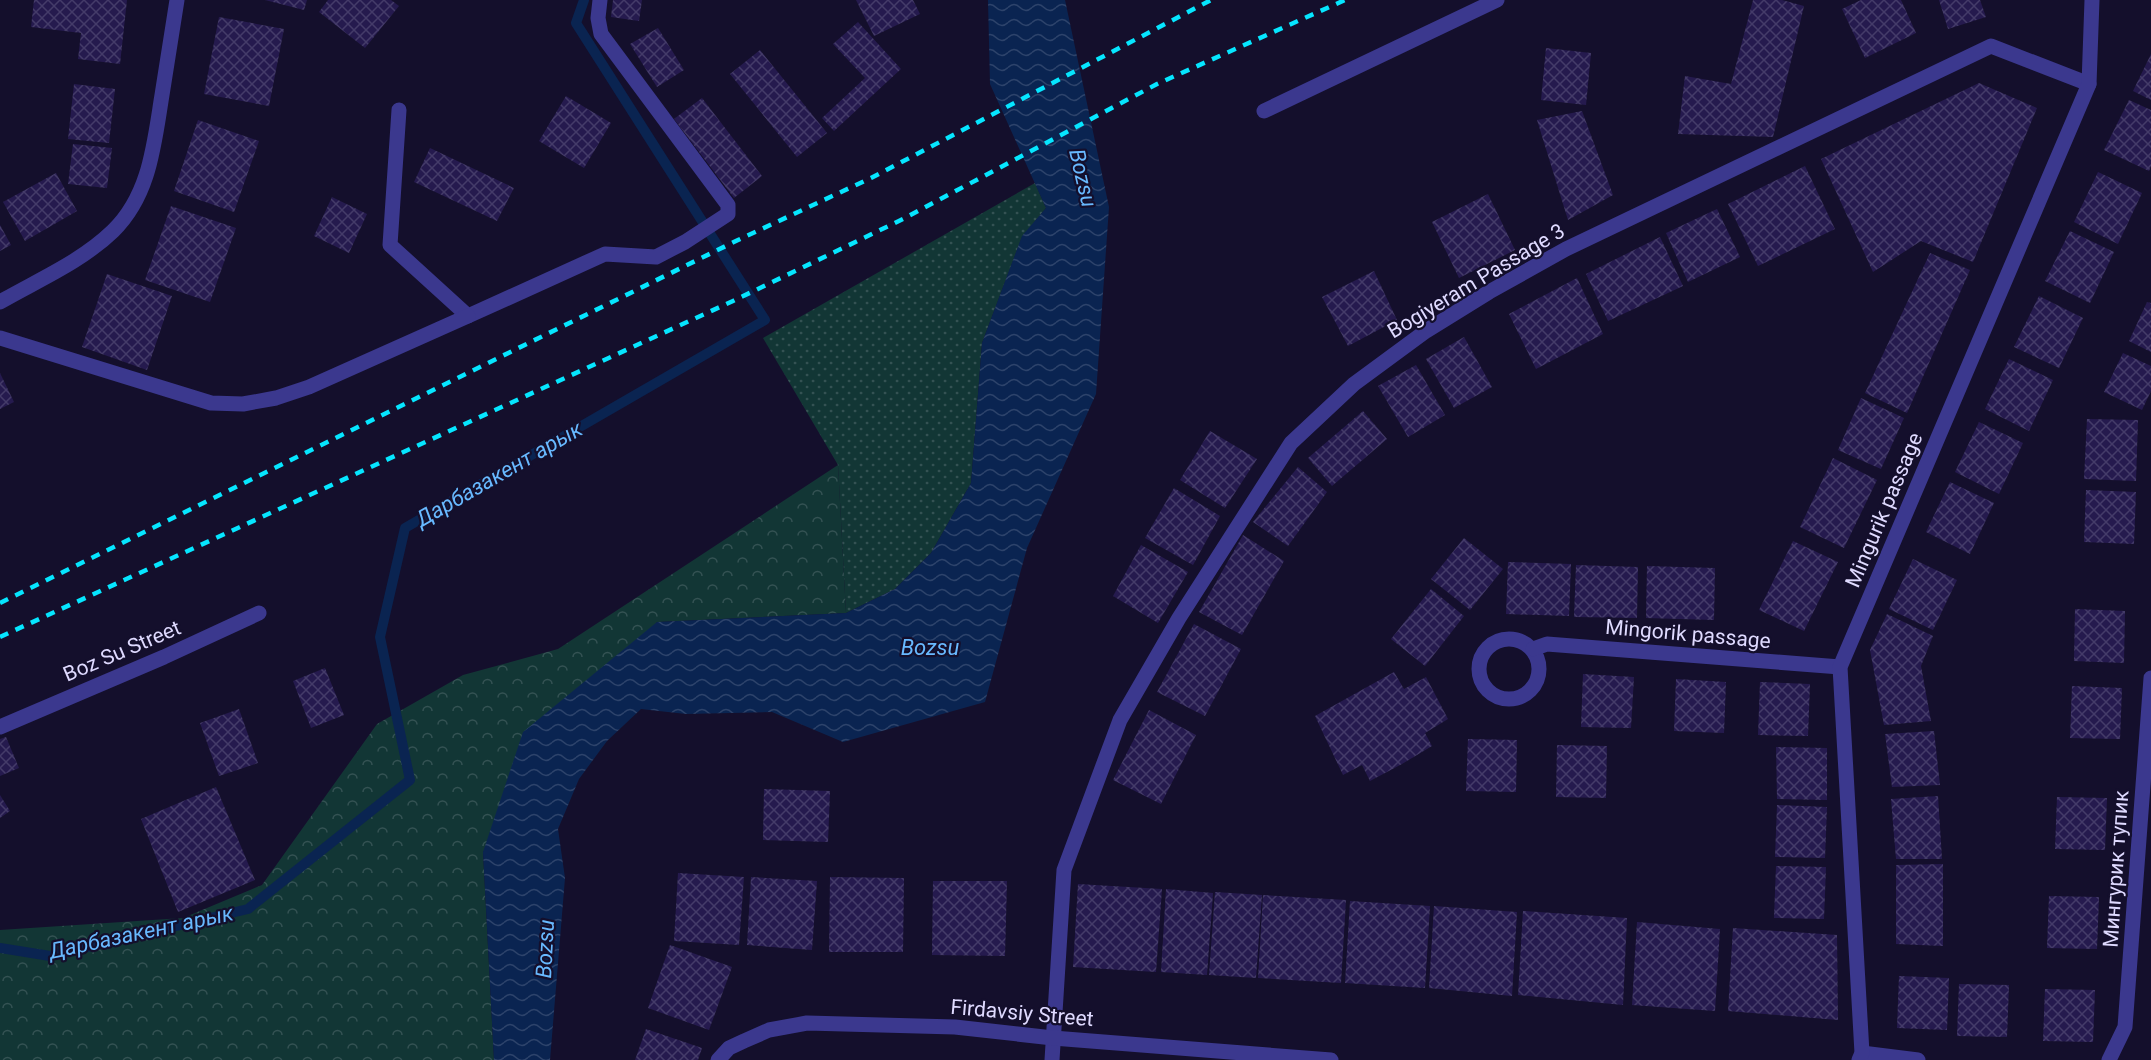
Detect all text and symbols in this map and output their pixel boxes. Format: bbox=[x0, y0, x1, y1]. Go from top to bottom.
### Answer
water label: Bozsu bbox=[1064, 147, 1102, 210]
street label: Bogiyeram Passage 3 bbox=[1383, 219, 1569, 343]
water label: Дарбазакент арык bbox=[410, 416, 587, 533]
street label: Mingurik passage bbox=[1841, 429, 1927, 591]
street label: Boz Su Street bbox=[60, 615, 184, 687]
street label: Mingorik passage bbox=[1604, 615, 1772, 653]
water label: Bozsu bbox=[901, 635, 960, 660]
street label: Мингурик тупик bbox=[2099, 789, 2134, 948]
water label: Дарбазакент арык bbox=[45, 900, 236, 964]
water label: Bozsu bbox=[531, 919, 559, 979]
street label: Firdavsiy Street bbox=[950, 995, 1095, 1031]

